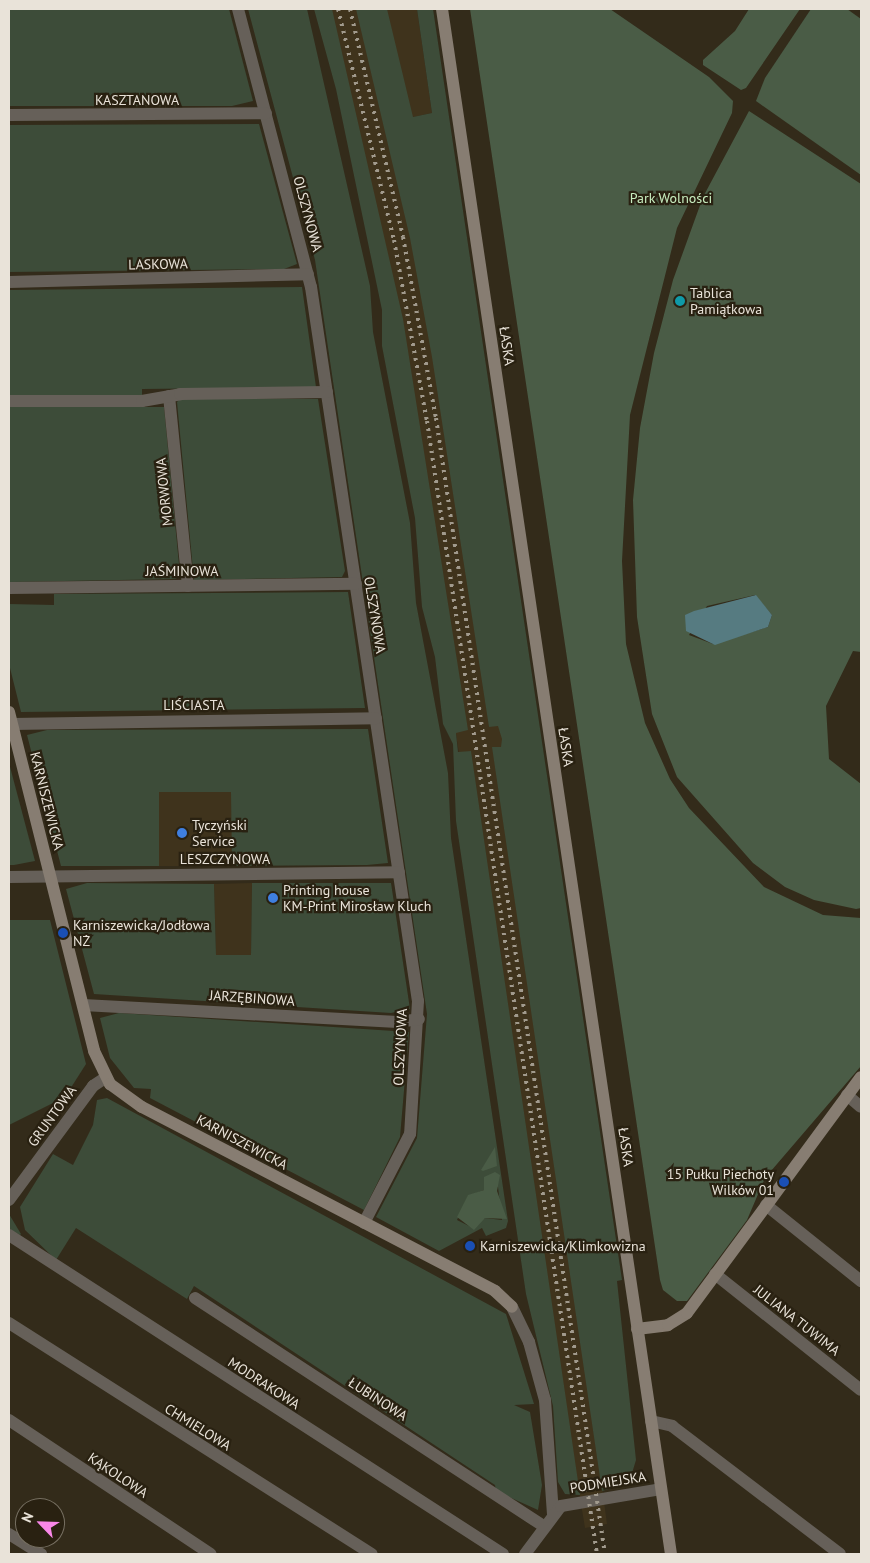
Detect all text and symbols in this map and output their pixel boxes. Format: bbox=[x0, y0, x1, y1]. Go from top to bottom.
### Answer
street label: KASZTANOWA bbox=[95, 92, 179, 108]
street label: OLSZYNOWA bbox=[290, 174, 326, 254]
park label: Park Wolności bbox=[629, 190, 713, 206]
street label: LASKOWA bbox=[128, 255, 188, 273]
place label: Tablica Pamiątkowa bbox=[690, 285, 762, 318]
marker: Tablica Pamiątkowa bbox=[674, 295, 686, 307]
street label: ŁASKA bbox=[496, 325, 518, 367]
street label: MORWOWA bbox=[152, 457, 176, 527]
street label: JAŚMINOWA bbox=[146, 563, 218, 579]
street label: OLSZYNOWA bbox=[361, 575, 389, 655]
street label: LIŚCIASTA bbox=[163, 697, 225, 713]
street label: ŁASKA bbox=[555, 726, 577, 768]
street label: KARNISZEWICKA bbox=[27, 750, 67, 852]
place label: Tyczyński Service bbox=[192, 817, 247, 850]
marker: Tyczyński Service bbox=[176, 827, 188, 839]
street label: LESZCZYNOWA bbox=[180, 851, 270, 867]
place label: Printing house KM-Print Mirosław Kluch bbox=[283, 882, 432, 914]
marker: Printing house KM-Print Mirosław Kluch bbox=[267, 892, 279, 904]
place label: Karniszewicka/Jodłowa NŻ bbox=[73, 917, 210, 950]
marker: Karniszewicka/Jodłowa NŻ bbox=[57, 927, 69, 939]
street label: JARZĘBINOWA bbox=[209, 987, 295, 1009]
street label: OLSZYNOWA bbox=[390, 1008, 410, 1086]
street label: GRUNTOWA bbox=[24, 1082, 80, 1150]
street label: KARNISZEWICKA bbox=[194, 1111, 290, 1173]
street label: ŁASKA bbox=[615, 1126, 637, 1168]
place label: 15 Pułku Piechoty Wilków 01 bbox=[667, 1166, 774, 1198]
marker: 15 Pułku Piechoty Wilków 01 bbox=[778, 1176, 790, 1188]
place label: Karniszewicka/Klimkowizna bbox=[480, 1238, 646, 1254]
marker: Karniszewicka/Klimkowizna bbox=[464, 1240, 476, 1252]
street label: JULIANA TUWIMA bbox=[750, 1281, 844, 1359]
street label: MODRAKOWA bbox=[225, 1353, 303, 1413]
street label: ŁUBINOWA bbox=[345, 1374, 411, 1424]
street label: CHMIELOWA bbox=[162, 1400, 234, 1454]
street label: KĄKOLOWA bbox=[85, 1449, 151, 1501]
street label: PODMIEJSKA bbox=[569, 1468, 647, 1496]
north arrow bbox=[15, 1498, 65, 1548]
text: N bbox=[17, 1509, 37, 1525]

